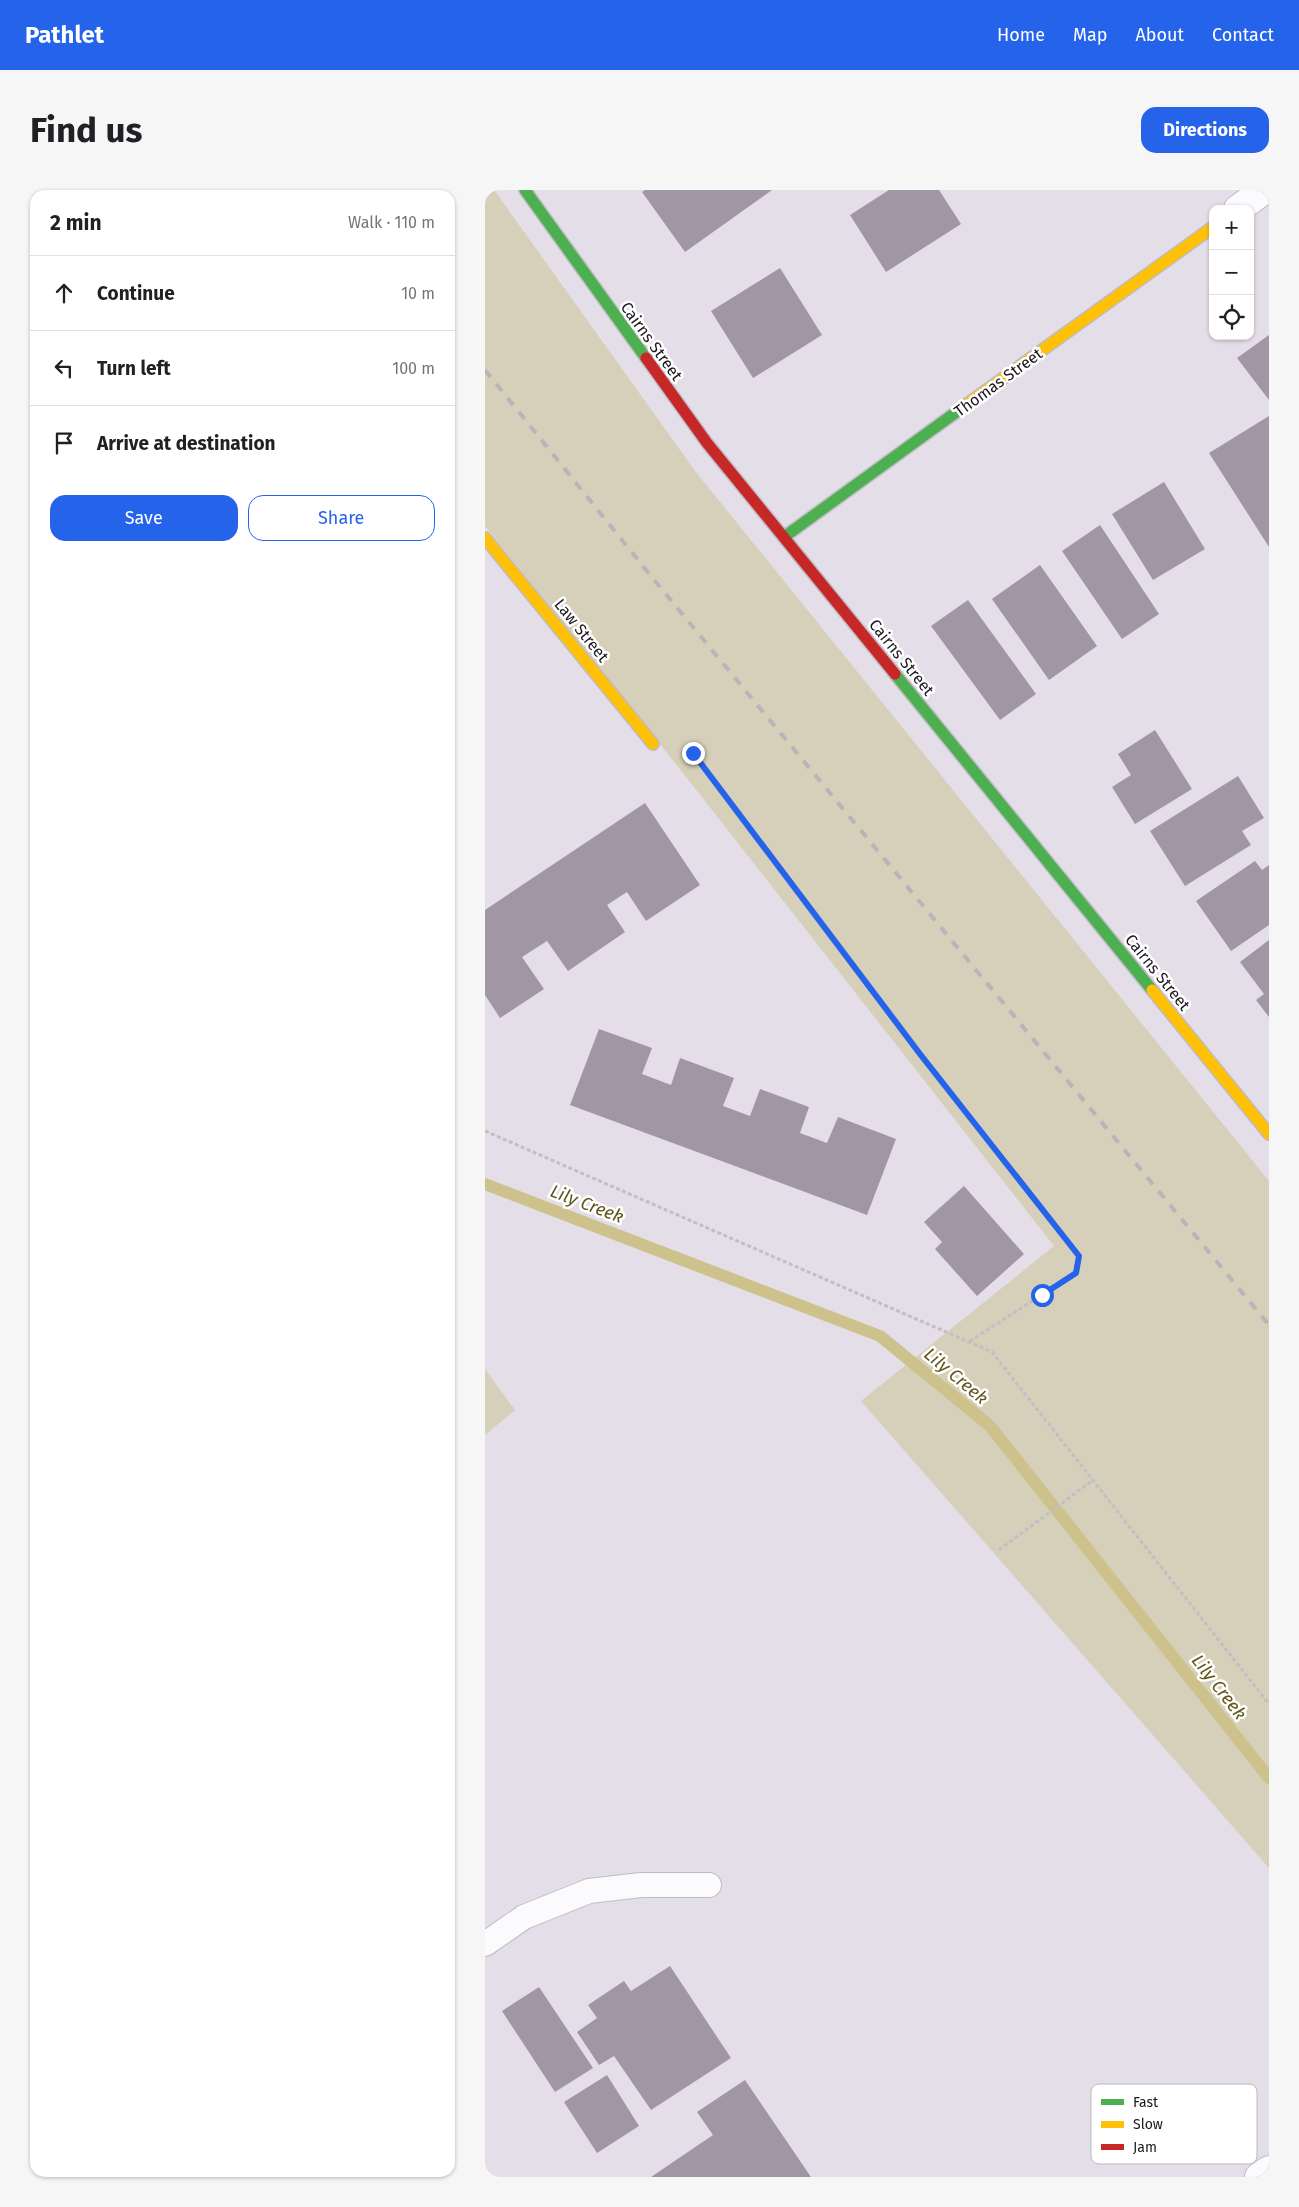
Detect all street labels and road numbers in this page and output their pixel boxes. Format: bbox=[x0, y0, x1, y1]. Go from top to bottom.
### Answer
street label: Cairns Street bbox=[617, 298, 687, 385]
street label: Thomas Street bbox=[950, 344, 1046, 421]
street label: Law Street bbox=[550, 595, 613, 666]
street label: Cairns Street bbox=[865, 615, 938, 699]
street label: Cairns Street bbox=[1121, 930, 1194, 1014]

